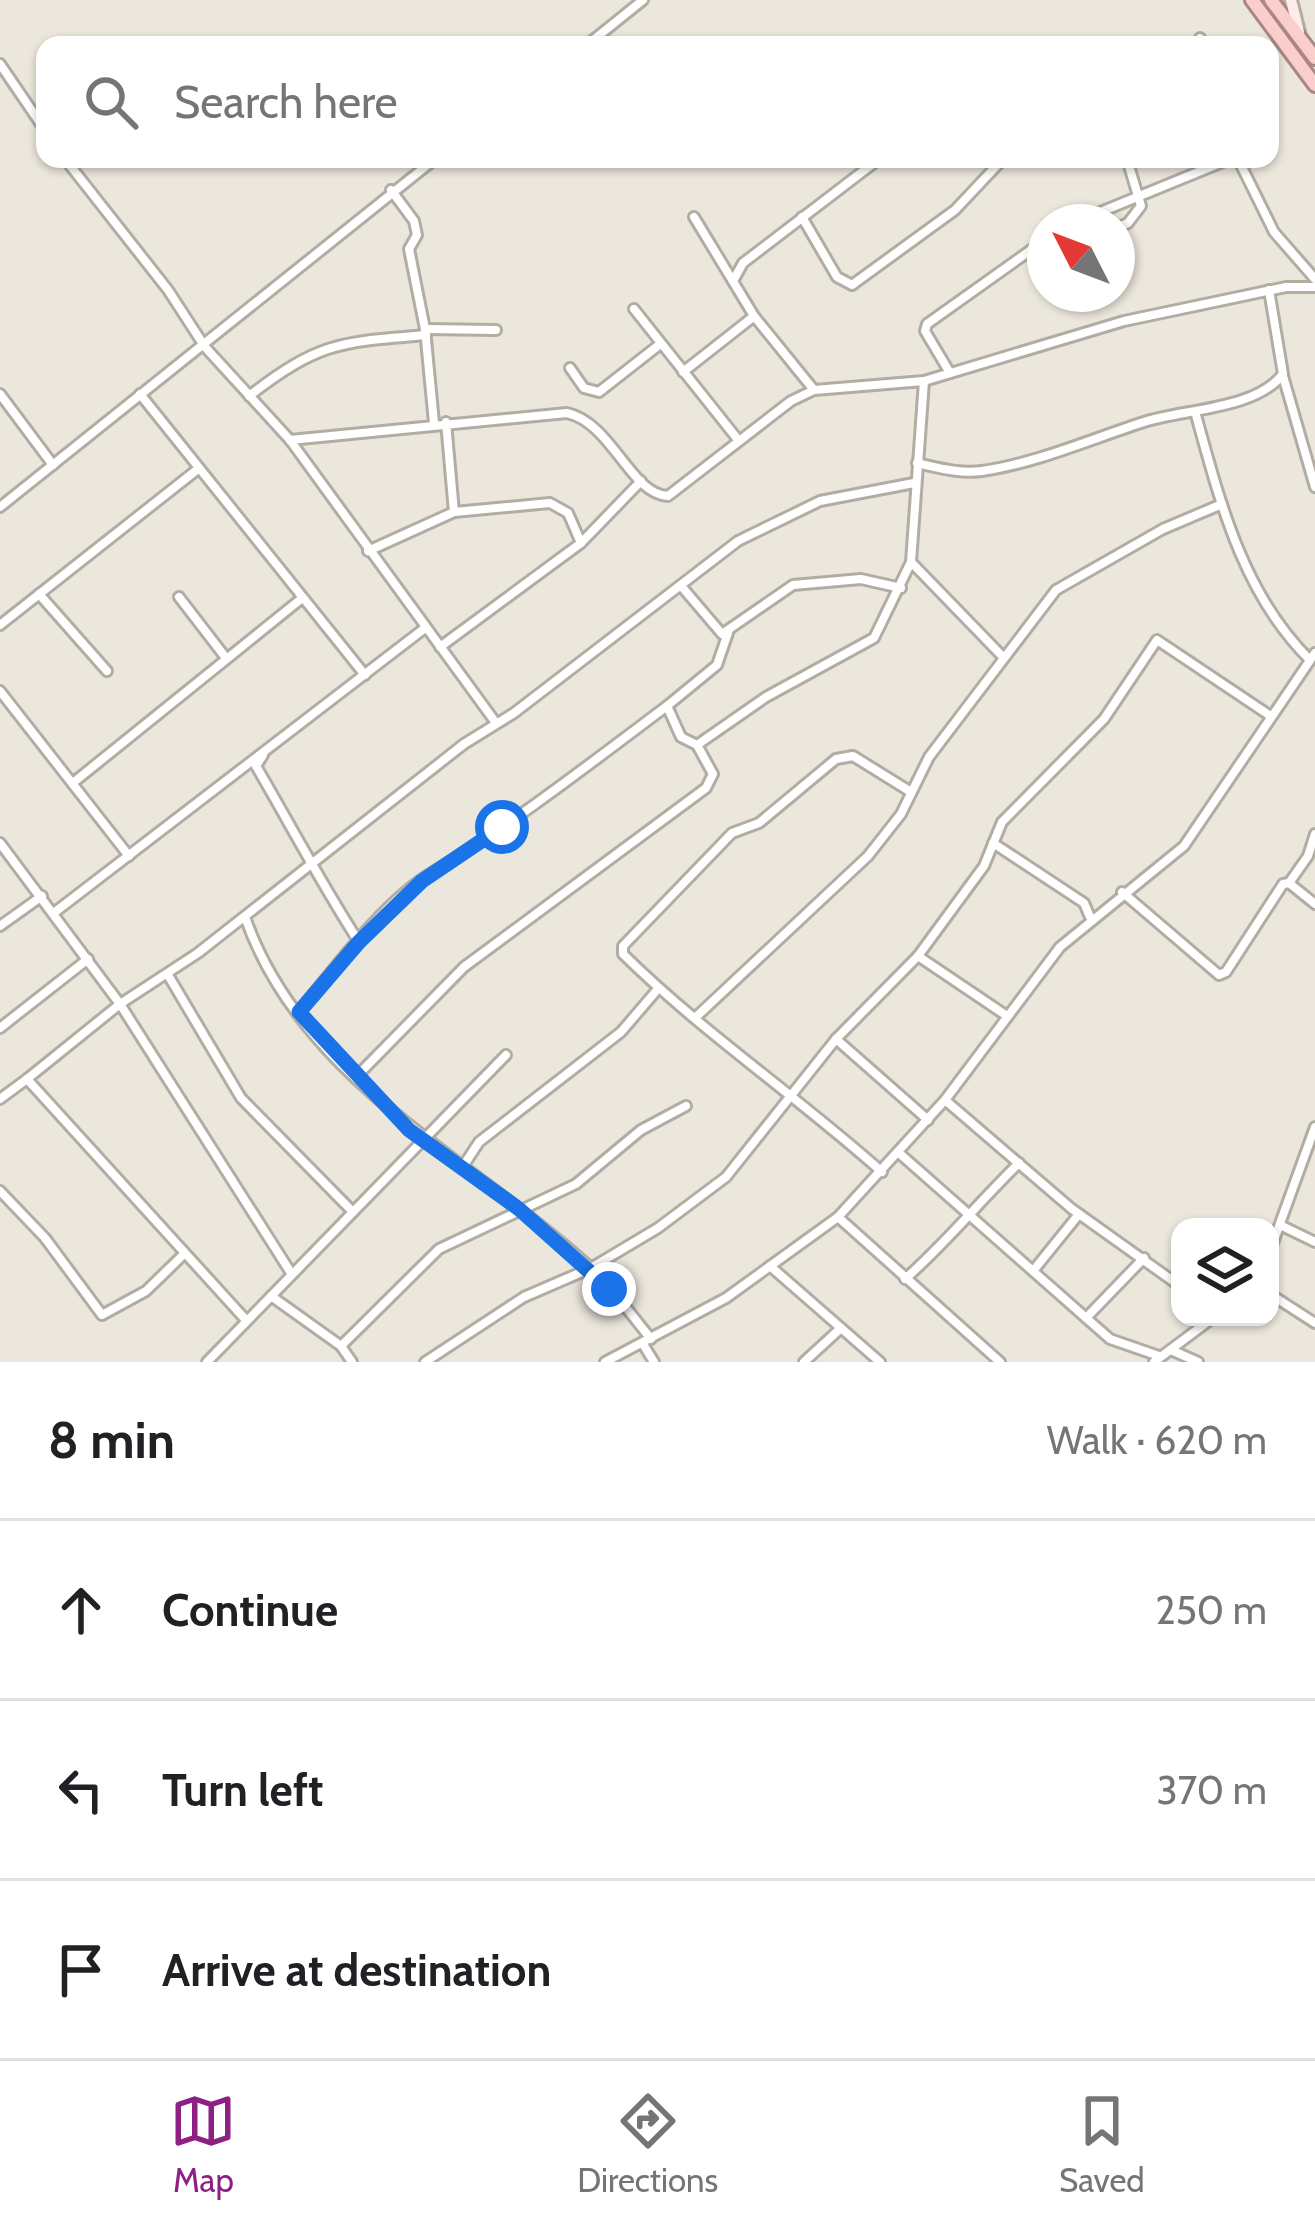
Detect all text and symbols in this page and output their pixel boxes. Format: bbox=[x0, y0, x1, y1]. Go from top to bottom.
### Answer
search box bbox=[36, 36, 1279, 168]
icon: search bbox=[78, 69, 144, 135]
text: Search here bbox=[174, 75, 398, 129]
north arrow bbox=[1027, 204, 1135, 312]
route start bbox=[475, 800, 529, 854]
map controls bbox=[1171, 1218, 1279, 1326]
button: layers bbox=[1171, 1218, 1279, 1326]
route end bbox=[582, 1262, 636, 1316]
text: 8 min bbox=[48, 1409, 175, 1471]
text: Walk · 620 m bbox=[1047, 1416, 1267, 1464]
icon: ahead bbox=[48, 1577, 114, 1643]
text: Continue bbox=[162, 1583, 338, 1637]
text: 250 m bbox=[1155, 1586, 1267, 1634]
icon: left bbox=[48, 1757, 114, 1823]
text: Turn left bbox=[162, 1763, 324, 1817]
text: 370 m bbox=[1156, 1766, 1267, 1814]
icon: arrive bbox=[48, 1937, 114, 2003]
text: Arrive at destination bbox=[162, 1943, 551, 1997]
tab: Map bbox=[170, 2088, 236, 2200]
tab: Directions bbox=[577, 2088, 718, 2200]
tab: Saved bbox=[1059, 2088, 1145, 2200]

